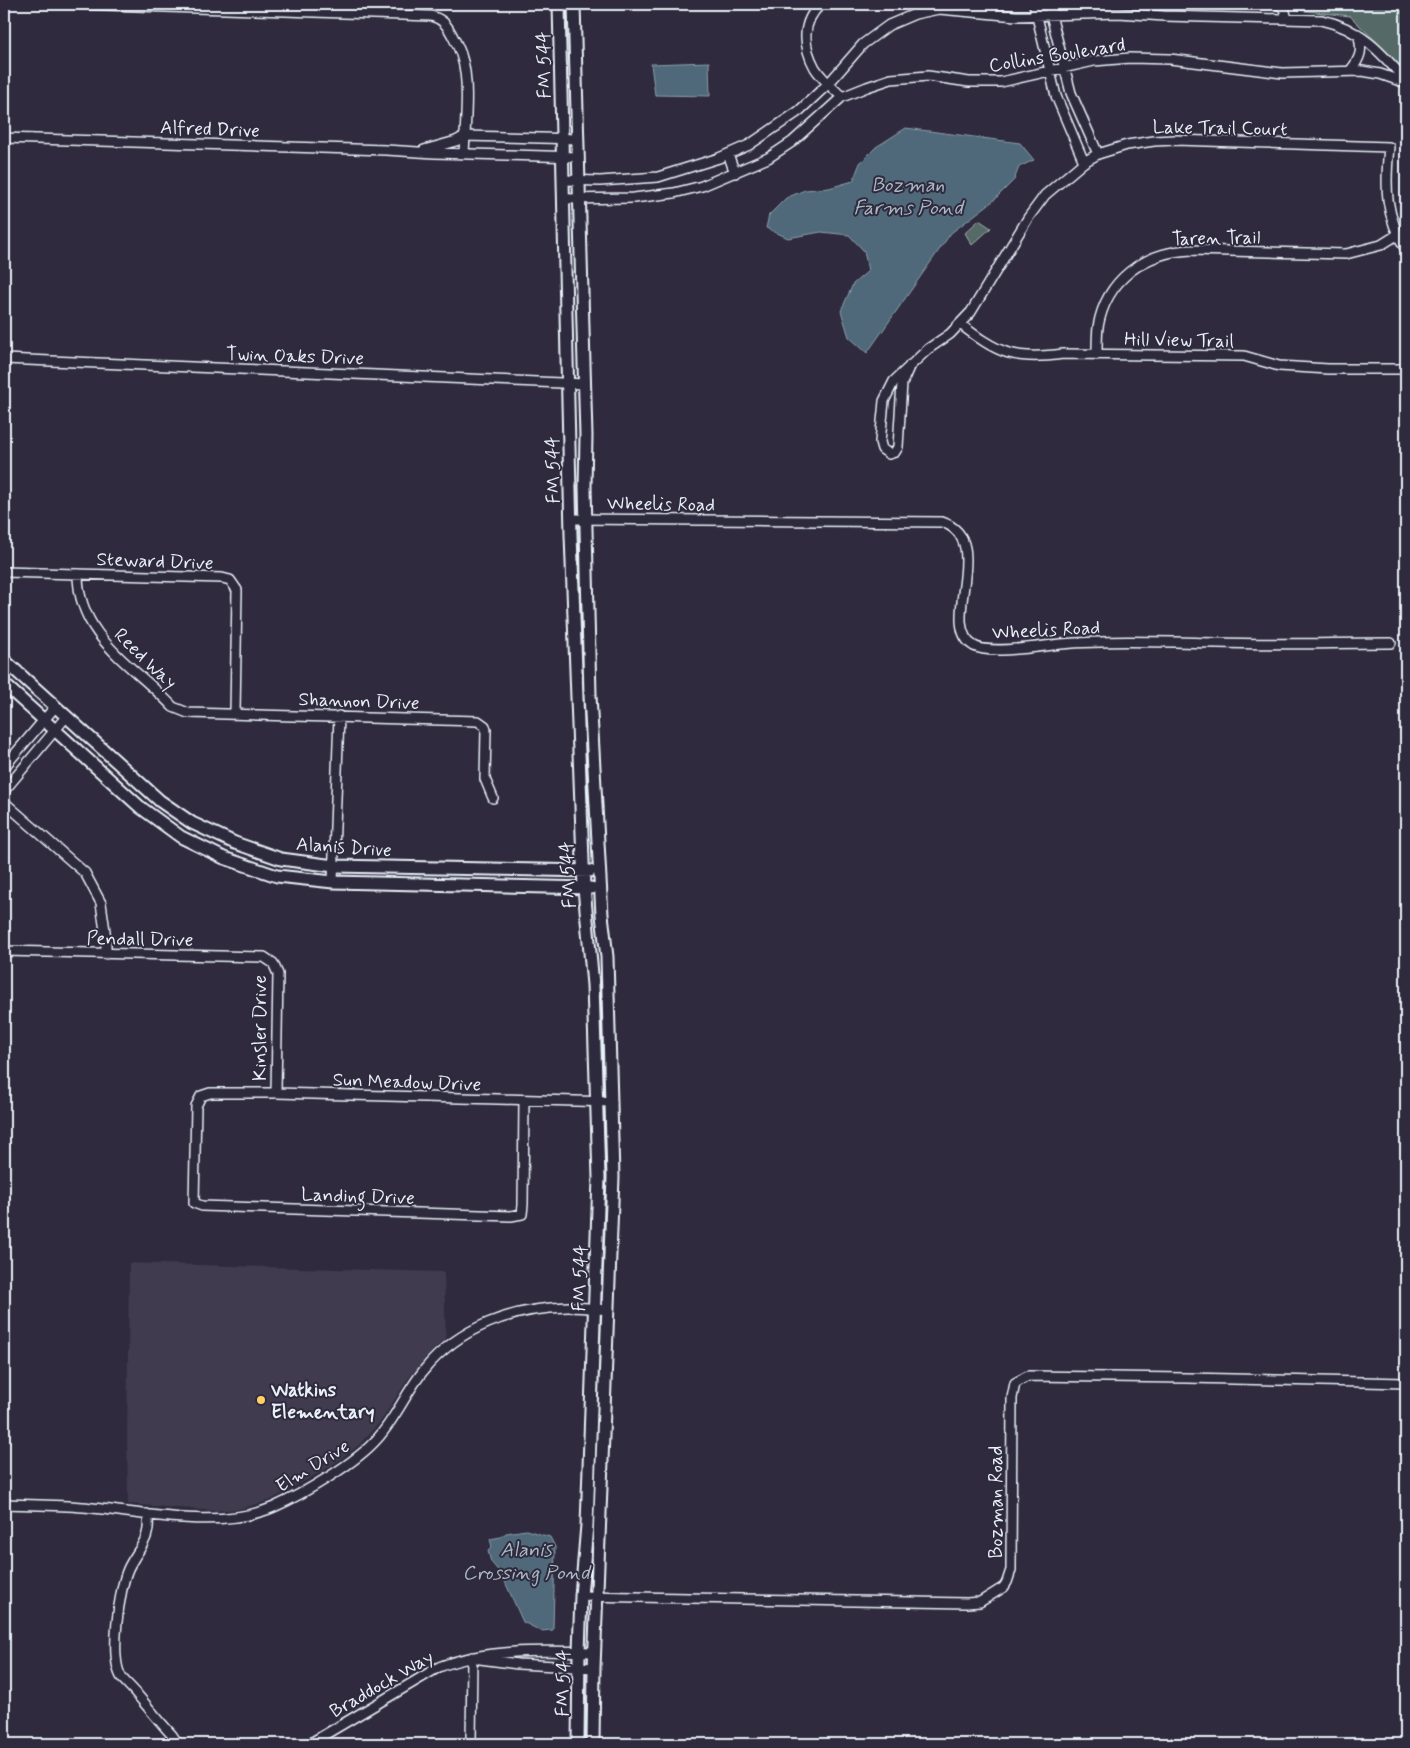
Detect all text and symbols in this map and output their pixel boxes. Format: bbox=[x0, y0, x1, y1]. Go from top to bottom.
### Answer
street label: FM 544 bbox=[531, 31, 558, 99]
street label: Collins Boulevard bbox=[987, 32, 1127, 79]
street label: Alfred Drive bbox=[160, 115, 260, 144]
street label: Lake Trail Court bbox=[1152, 115, 1288, 142]
water label: Bozman Farms Pond bbox=[853, 172, 965, 222]
street label: Taren Trail bbox=[1171, 225, 1261, 252]
street label: Hill View Trail bbox=[1124, 327, 1234, 354]
street label: Twin Oaks Drive bbox=[225, 342, 364, 371]
street label: FM 544 bbox=[540, 436, 567, 504]
street label: Wheelis Road bbox=[607, 491, 715, 518]
street label: Steward Drive bbox=[96, 547, 214, 576]
street label: Wheelis Road bbox=[991, 615, 1101, 646]
street label: Reed Way bbox=[107, 623, 182, 696]
street label: Shannon Drive bbox=[298, 687, 420, 716]
street label: Alanis Drive bbox=[295, 832, 393, 863]
street label: FM 544 bbox=[554, 841, 583, 909]
street label: Pendall Drive bbox=[86, 926, 194, 953]
street label: Kinsler Drive bbox=[248, 975, 273, 1081]
street label: Sun Meadow Drive bbox=[332, 1067, 482, 1098]
street label: Landing Drive bbox=[301, 1182, 415, 1214]
street label: FM 544 bbox=[567, 1244, 594, 1312]
place label: Watkins Elementary bbox=[270, 1378, 375, 1425]
marker: Watkins Elementary bbox=[255, 1394, 267, 1406]
street label: Elm Drive bbox=[271, 1434, 354, 1499]
street label: Bozman Road bbox=[984, 1446, 1009, 1558]
water label: Alanis Crossing Pond bbox=[462, 1537, 592, 1587]
street label: Braddock Way bbox=[325, 1644, 438, 1724]
street label: FM 544 bbox=[550, 1649, 577, 1717]

